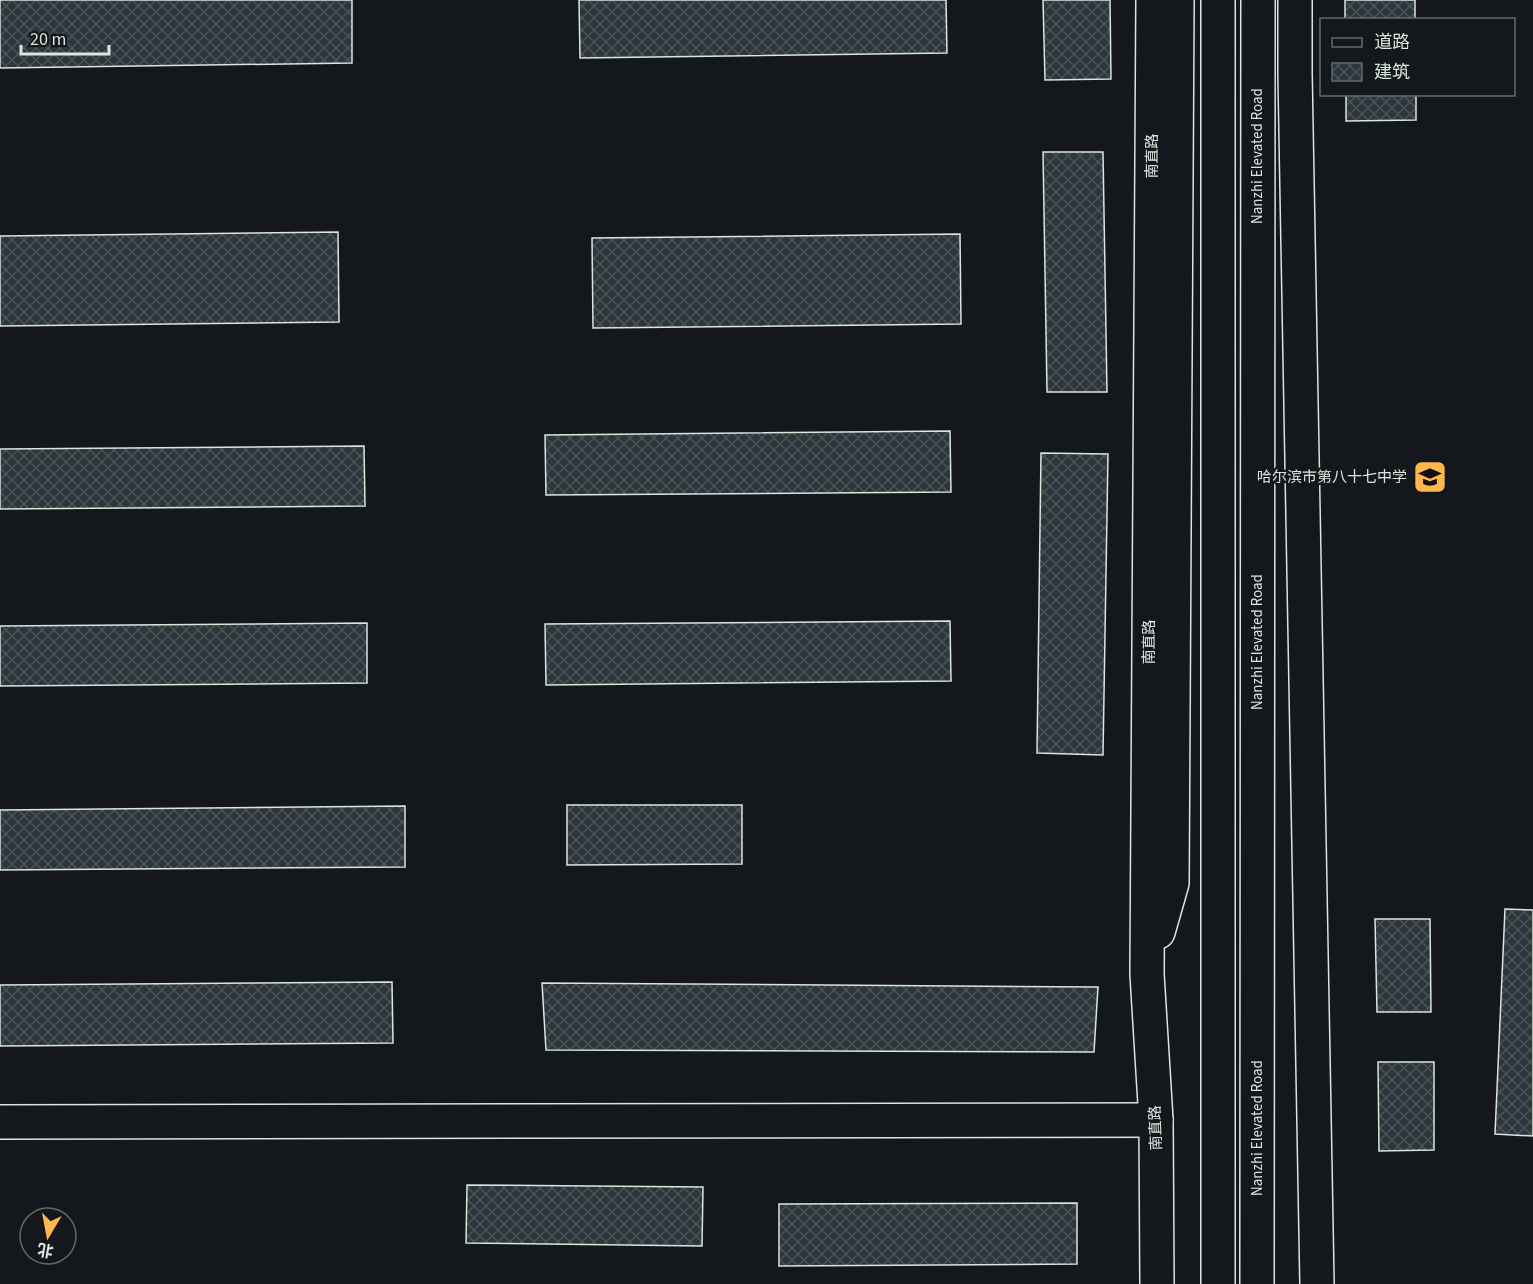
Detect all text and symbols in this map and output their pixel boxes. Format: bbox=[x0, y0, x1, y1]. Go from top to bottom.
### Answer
scale bar bbox=[21, 18, 110, 56]
legend bbox=[1320, 18, 1515, 96]
text: 20 m bbox=[30, 27, 66, 52]
text: 道路 bbox=[1374, 30, 1410, 55]
text: 建筑 bbox=[1374, 60, 1410, 85]
street label: Nanzhi Elevated Road bbox=[1247, 88, 1268, 224]
street label: 南直路 bbox=[1142, 133, 1163, 179]
school or university icon: 哈尔滨市第八十七中学 bbox=[1412, 459, 1448, 495]
place label: 哈尔滨市第八十七中学 bbox=[1257, 467, 1407, 488]
street label: Nanzhi Elevated Road bbox=[1247, 574, 1268, 710]
street label: 南直路 bbox=[1139, 619, 1160, 665]
street label: Nanzhi Elevated Road bbox=[1247, 1060, 1268, 1196]
street label: 南直路 bbox=[1145, 1105, 1167, 1151]
north arrow bbox=[18, 1206, 78, 1266]
text: 北 bbox=[36, 1238, 55, 1262]

